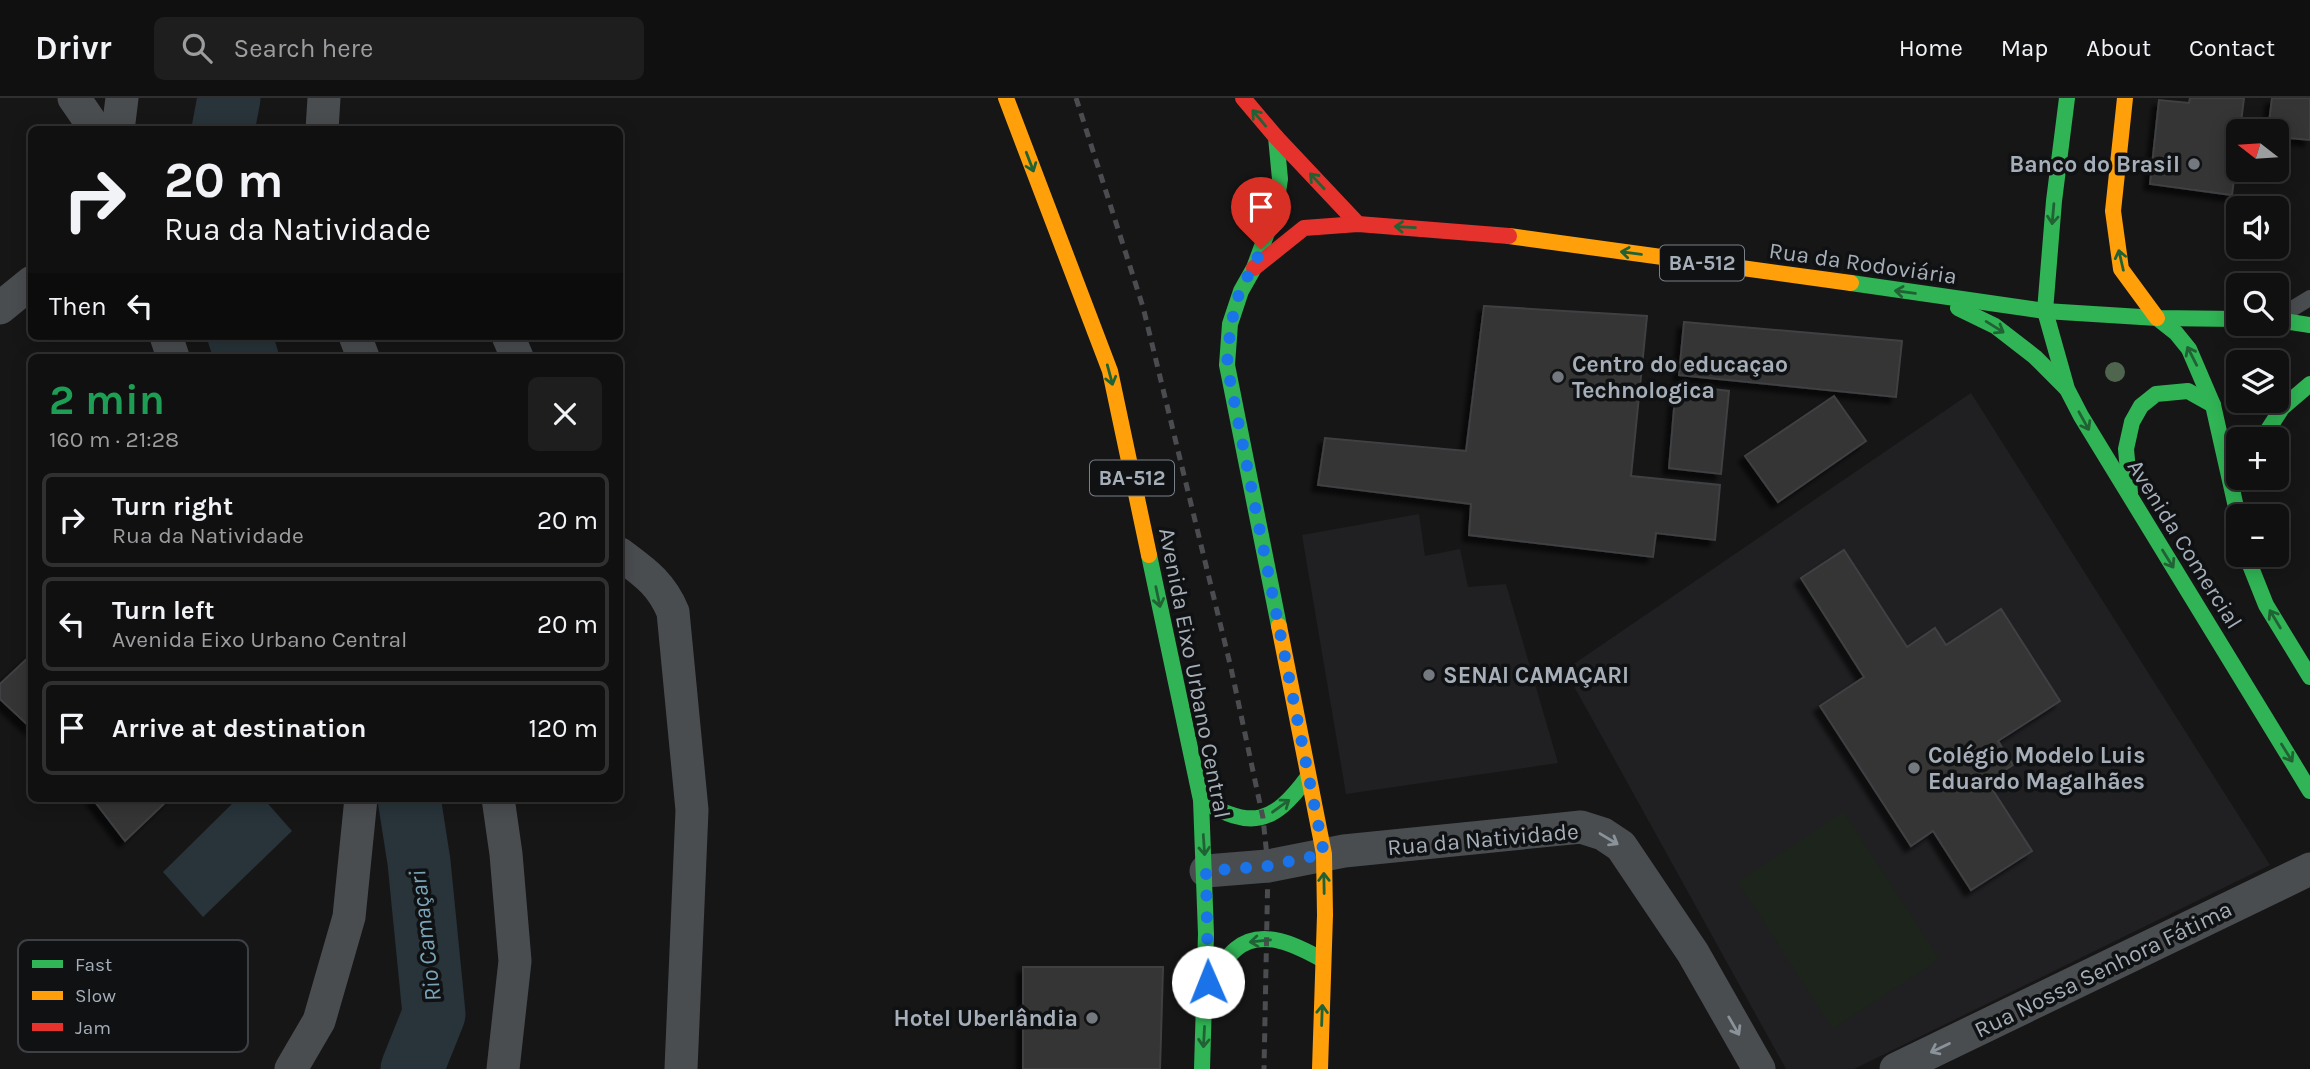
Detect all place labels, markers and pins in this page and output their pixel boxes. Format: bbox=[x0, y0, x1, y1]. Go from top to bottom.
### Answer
place label: Banco do Brasil bbox=[2009, 151, 2180, 178]
marker: Banco do Brasil bbox=[2186, 156, 2202, 172]
pin bbox=[1231, 177, 1291, 249]
place label: Centro do educaçao Technologica bbox=[1572, 351, 1788, 404]
marker: Centro do educaçao Technologica bbox=[1550, 369, 1566, 385]
place label: SENAI CAMAÇARI bbox=[1443, 662, 1629, 689]
marker: SENAI CAMAÇARI bbox=[1421, 667, 1437, 683]
place label: Colégio Modelo Luis Eduardo Magalhães bbox=[1928, 742, 2145, 795]
marker: Colégio Modelo Luis Eduardo Magalhães bbox=[1906, 760, 1922, 776]
place label: Hotel Uberlândia bbox=[894, 1005, 1078, 1032]
marker: Hotel Uberlândia bbox=[1084, 1010, 1100, 1026]

